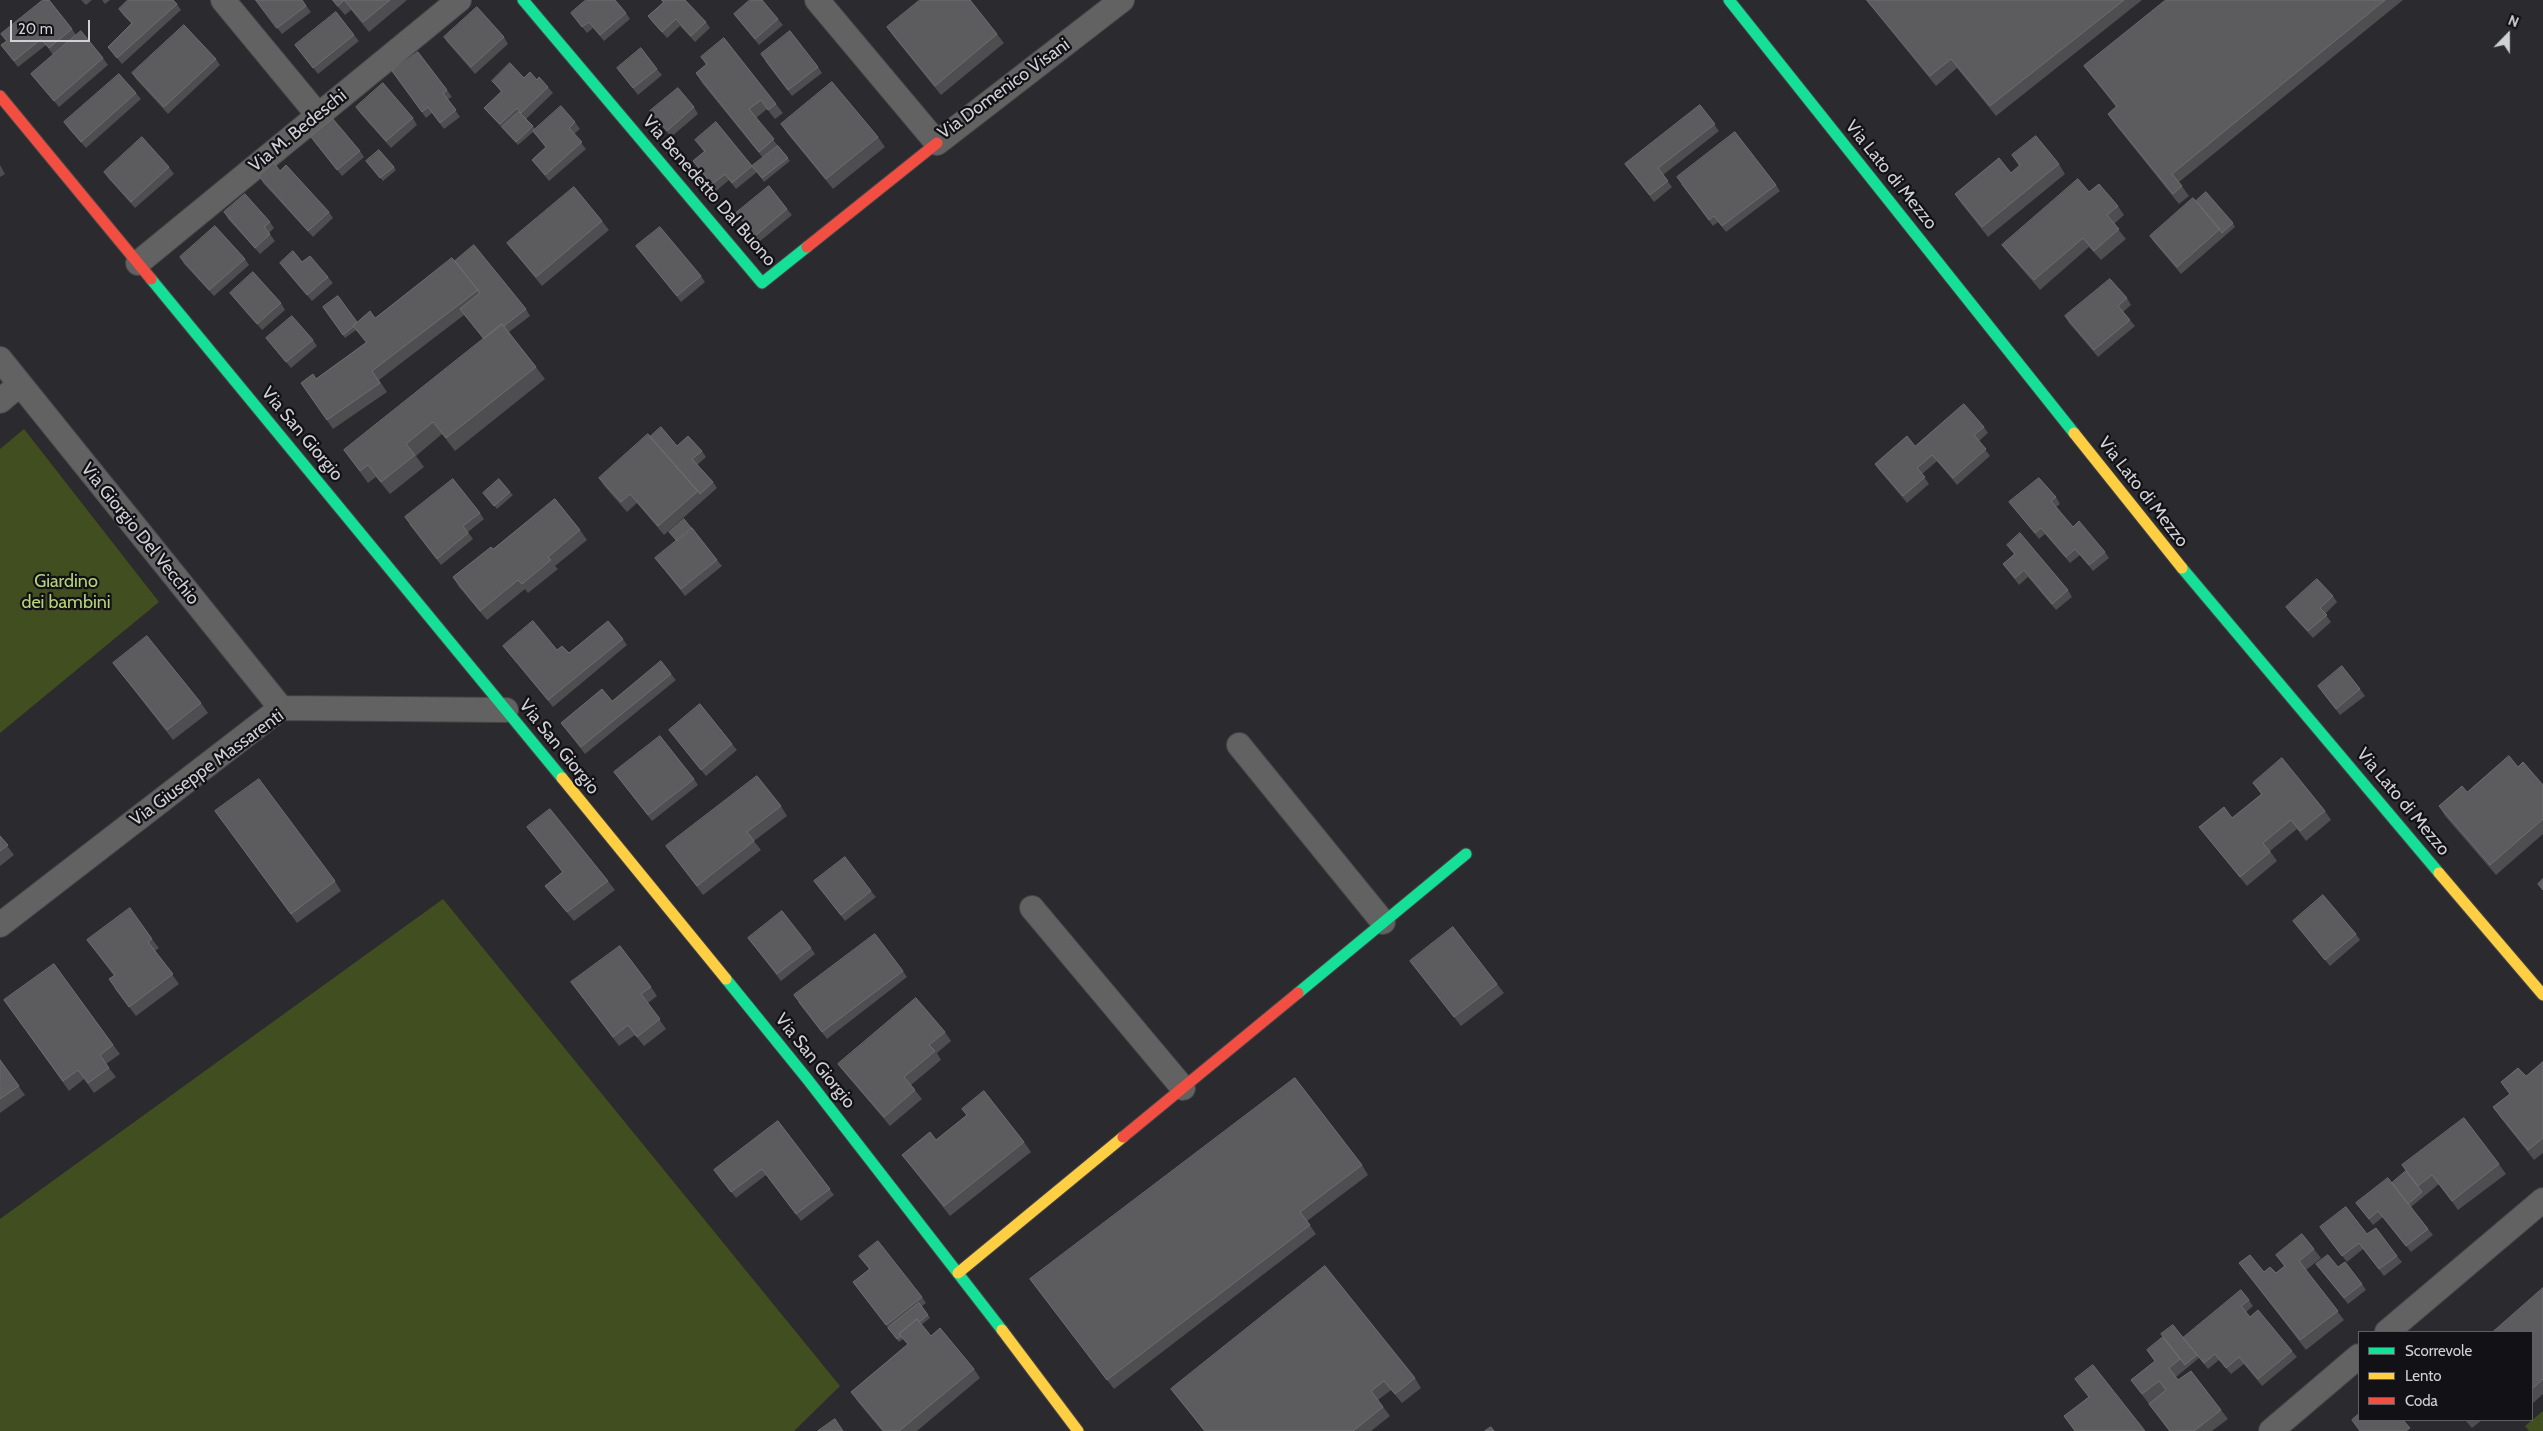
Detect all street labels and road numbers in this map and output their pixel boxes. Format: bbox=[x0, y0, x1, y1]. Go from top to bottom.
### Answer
street label: Via Domenico Visani bbox=[934, 34, 1074, 144]
street label: Via M. Bedeschi bbox=[245, 85, 351, 177]
street label: Via Benedetto Dal Buono bbox=[638, 111, 780, 271]
street label: Via Lato di Mezzo bbox=[1840, 116, 1942, 234]
street label: Via San Giorgio bbox=[256, 383, 348, 485]
street label: Via Lato di Mezzo bbox=[2093, 433, 2193, 551]
street label: Via Giorgio Del Vecchio bbox=[76, 459, 204, 609]
street label: Via San Giorgio bbox=[514, 695, 604, 799]
street label: Via Giuseppe Massarenti bbox=[126, 705, 288, 831]
street label: Via Lato di Mezzo bbox=[2352, 744, 2454, 860]
street label: Via San Giorgio bbox=[770, 1009, 860, 1113]

